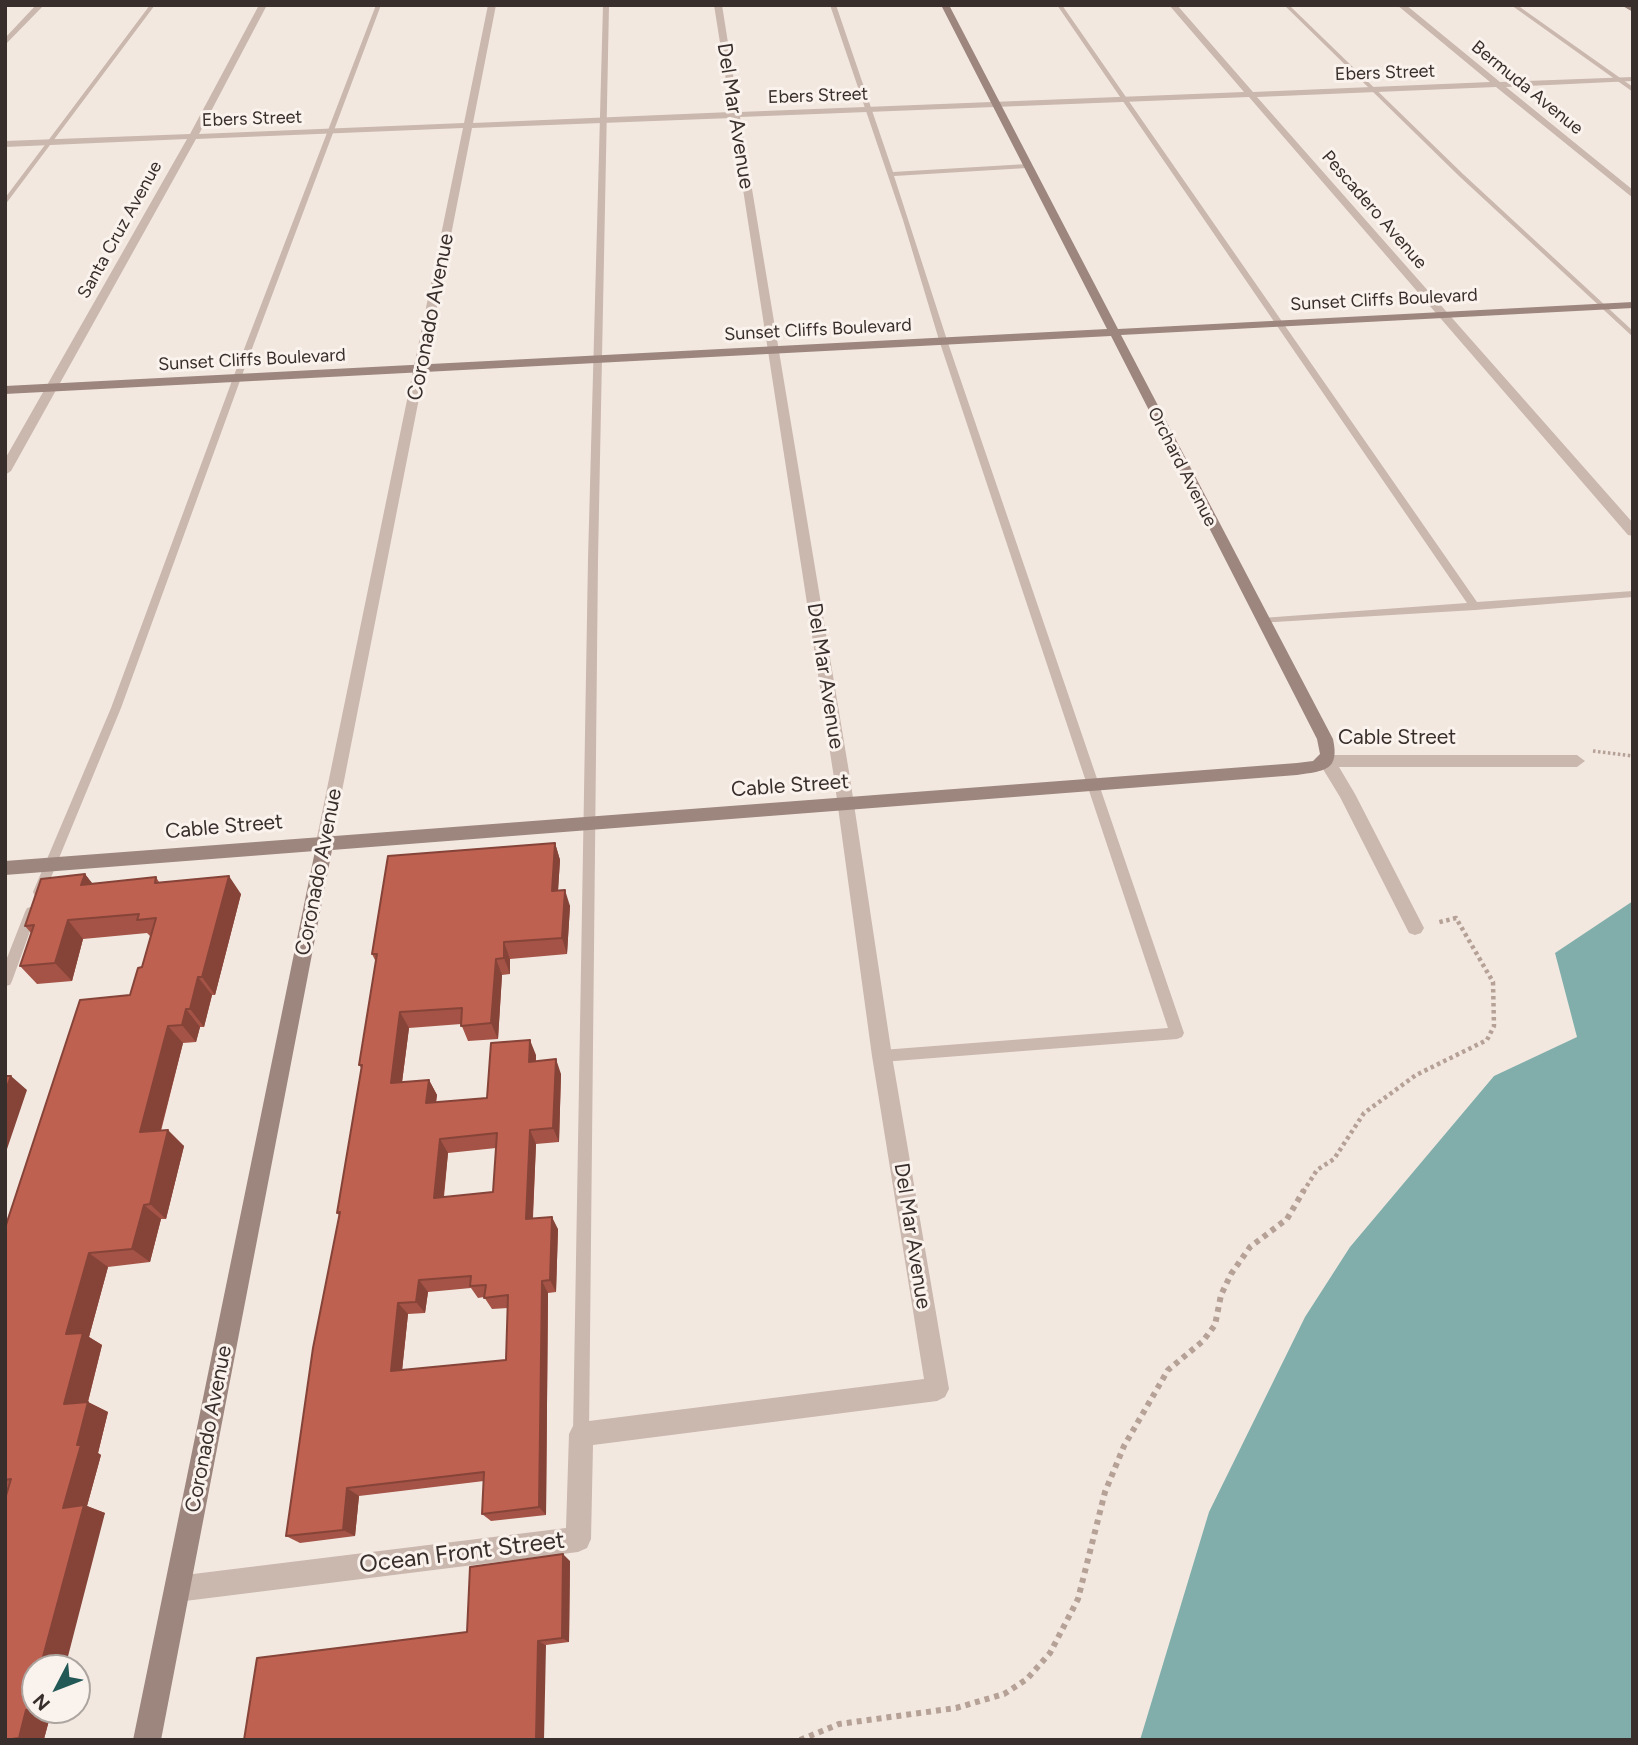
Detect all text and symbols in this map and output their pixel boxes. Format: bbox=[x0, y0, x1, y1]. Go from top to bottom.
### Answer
street label: Bermuda Avenue bbox=[1467, 36, 1587, 140]
street label: Del Mar Avenue bbox=[711, 41, 759, 191]
street label: Ebers Street bbox=[1334, 60, 1436, 86]
street label: Ebers Street bbox=[767, 83, 869, 109]
street label: Ebers Street bbox=[201, 106, 303, 132]
street label: Pescadero Avenue bbox=[1317, 146, 1431, 274]
street label: Santa Cruz Avenue bbox=[73, 157, 167, 303]
street label: Coronado Avenue bbox=[402, 231, 460, 403]
street label: Sunset Cliffs Boulevard bbox=[1290, 284, 1478, 316]
street label: Sunset Cliffs Boulevard bbox=[724, 314, 912, 346]
street label: Sunset Cliffs Boulevard bbox=[158, 344, 346, 376]
street label: Orchard Avenue bbox=[1143, 404, 1221, 530]
street label: Del Mar Avenue bbox=[801, 601, 849, 751]
street label: Cable Street bbox=[1338, 725, 1456, 751]
street label: Cable Street bbox=[730, 769, 850, 803]
street label: Coronado Avenue bbox=[290, 786, 348, 958]
street label: Cable Street bbox=[164, 809, 284, 845]
street label: Del Mar Avenue bbox=[888, 1161, 936, 1311]
street label: Coronado Avenue bbox=[180, 1343, 238, 1515]
street label: Ocean Front Street bbox=[358, 1526, 566, 1580]
north arrow bbox=[21, 1654, 91, 1724]
text: N bbox=[28, 1689, 55, 1715]

